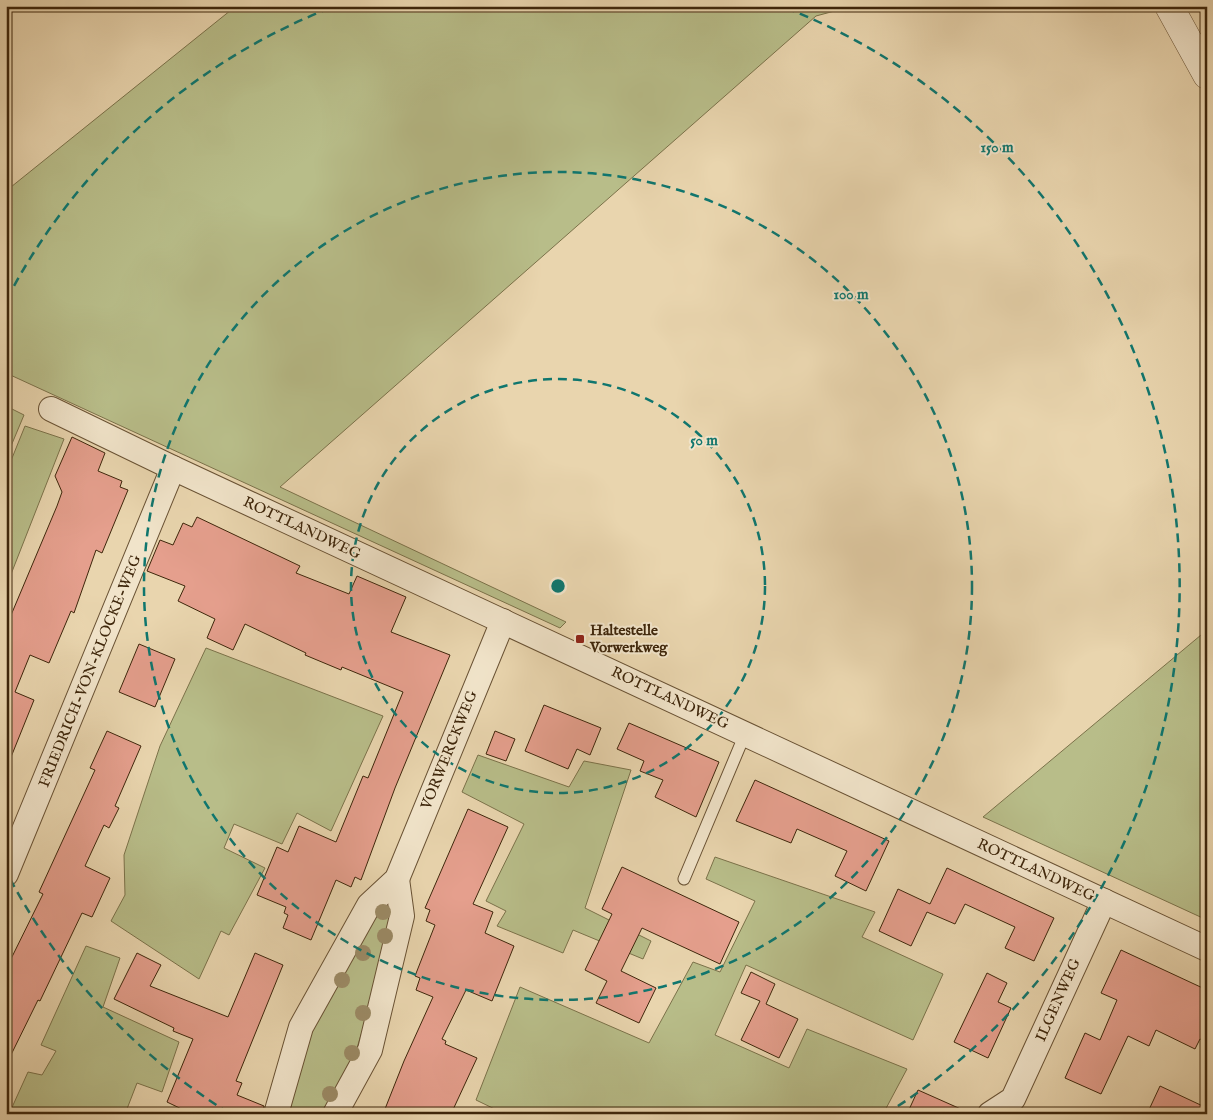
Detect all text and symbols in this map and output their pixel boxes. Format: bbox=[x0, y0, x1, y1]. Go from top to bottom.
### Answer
text: 150 m bbox=[980, 138, 1014, 157]
text: 100 m bbox=[833, 285, 869, 304]
text: 50 m bbox=[690, 431, 718, 450]
street label: ROTTLANDWEG bbox=[240, 492, 364, 564]
street label: FRIEDRICH-VON-KLOCKE-WEG bbox=[35, 552, 145, 790]
centre of rings bbox=[549, 577, 567, 595]
place label: Haltestelle Vorwerkweg bbox=[589, 621, 668, 657]
marker: Haltestelle Vorwerkweg bbox=[574, 633, 586, 645]
street label: ROTTLANDWEG bbox=[608, 662, 732, 734]
street label: VORWERCKWEG bbox=[416, 688, 482, 813]
street label: ROTTLANDWEG bbox=[974, 834, 1098, 906]
street label: ILGENWEG bbox=[1031, 955, 1085, 1045]

